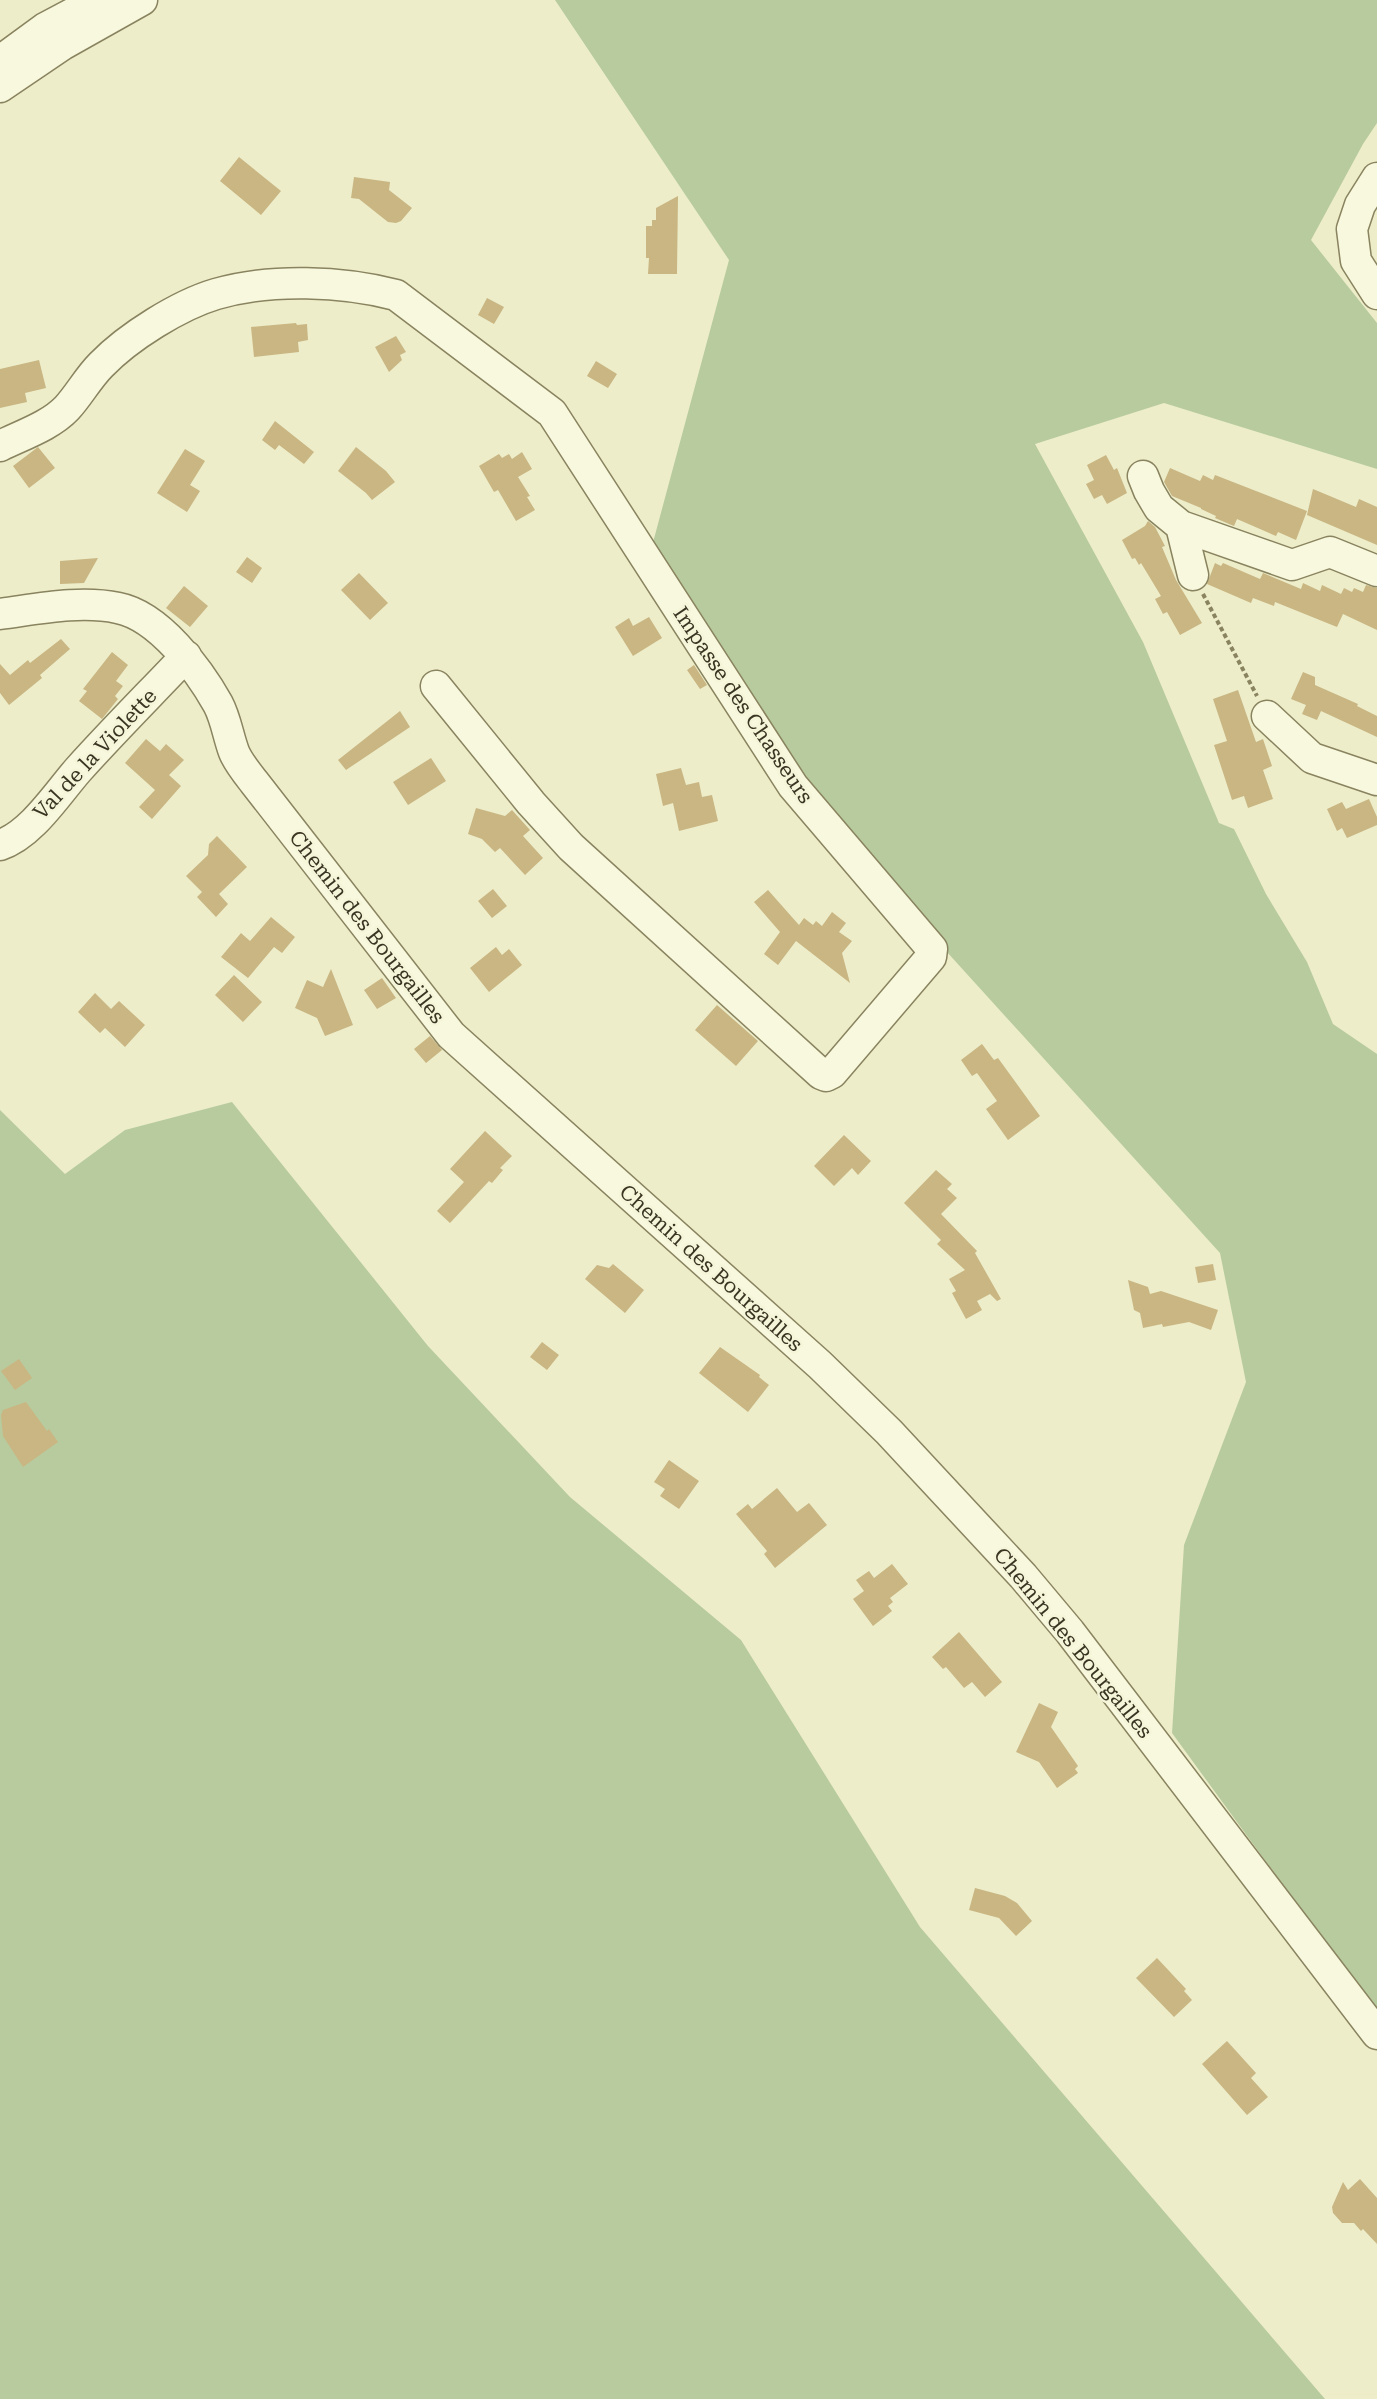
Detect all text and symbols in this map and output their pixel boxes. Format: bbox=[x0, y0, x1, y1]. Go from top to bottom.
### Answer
street label: Impasse des Chasseurs bbox=[668, 602, 818, 808]
street label: Val de la Violette bbox=[28, 684, 162, 824]
street label: Chemin des Bourgailles bbox=[284, 826, 450, 1028]
street label: Chemin des Bourgailles bbox=[615, 1180, 807, 1356]
street label: Chemin des Bourgailles bbox=[989, 1543, 1157, 1743]

